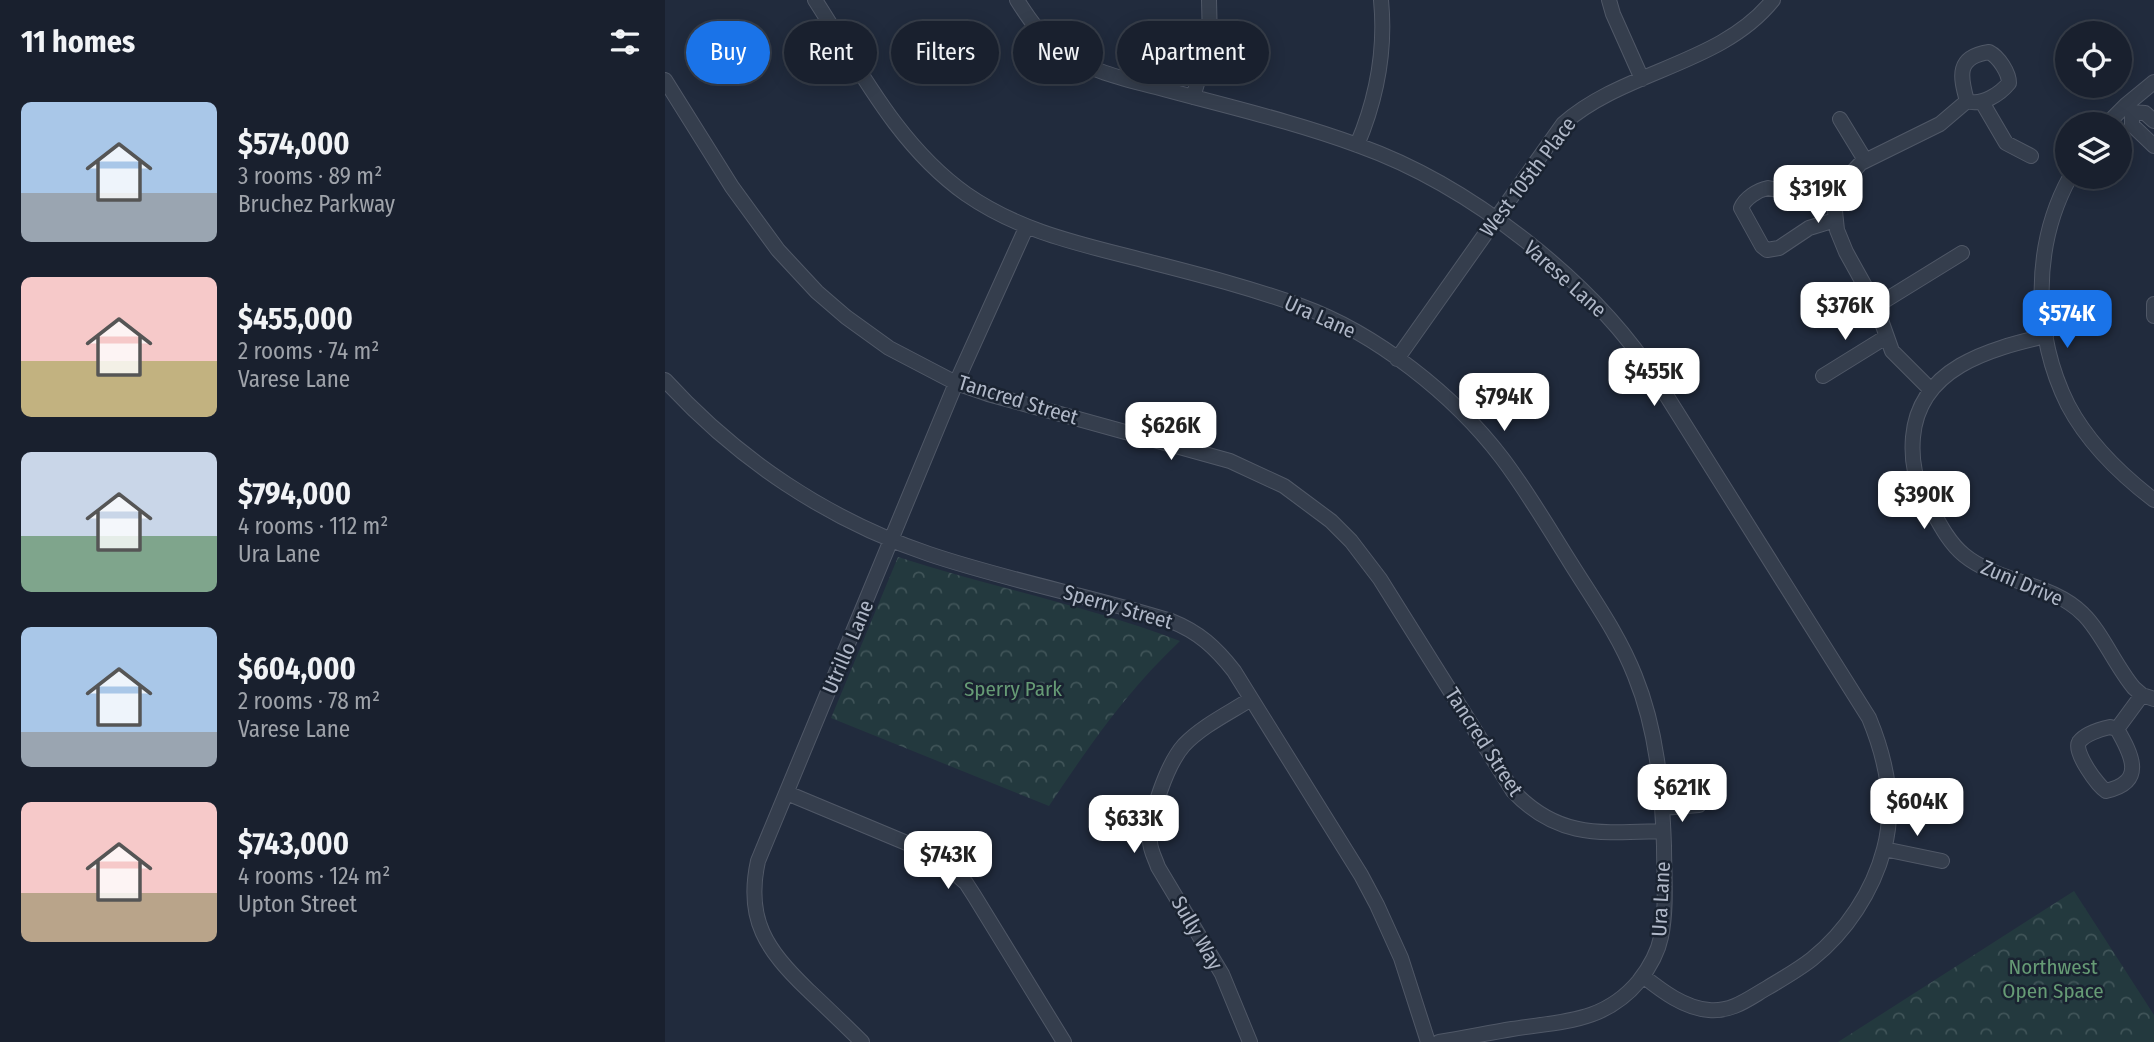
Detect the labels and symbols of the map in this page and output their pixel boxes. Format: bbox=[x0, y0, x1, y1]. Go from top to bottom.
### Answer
street label: West 105th Place bbox=[1474, 112, 1582, 242]
pin: $319K bbox=[1769, 166, 1867, 225]
street label: Varese Lane bbox=[1518, 235, 1612, 323]
pin: $376K bbox=[1796, 282, 1894, 342]
street label: Ura Lane bbox=[1280, 290, 1360, 344]
pin: $574K bbox=[2018, 290, 2116, 350]
pin: $455K bbox=[1605, 348, 1703, 408]
street label: Tancred Street bbox=[955, 369, 1081, 431]
pin: $794K bbox=[1455, 374, 1553, 433]
pin: $626K bbox=[1122, 402, 1220, 462]
pin: $390K bbox=[1875, 472, 1973, 531]
street label: Zuni Drive bbox=[1977, 554, 2067, 612]
street label: Sperry Street bbox=[1060, 579, 1176, 635]
street label: Utrillo Lane bbox=[817, 596, 879, 698]
park label: Sperry Park bbox=[964, 676, 1062, 702]
street label: Tancred Street bbox=[1439, 683, 1529, 801]
pin: $621K bbox=[1633, 764, 1731, 824]
pin: $604K bbox=[1868, 778, 1966, 838]
pin: $633K bbox=[1085, 796, 1183, 855]
pin: $743K bbox=[899, 832, 997, 891]
street label: Ura Lane bbox=[1646, 861, 1676, 937]
street label: Sully Way bbox=[1165, 891, 1229, 975]
park label: Northwest Open Space bbox=[2002, 954, 2104, 1004]

